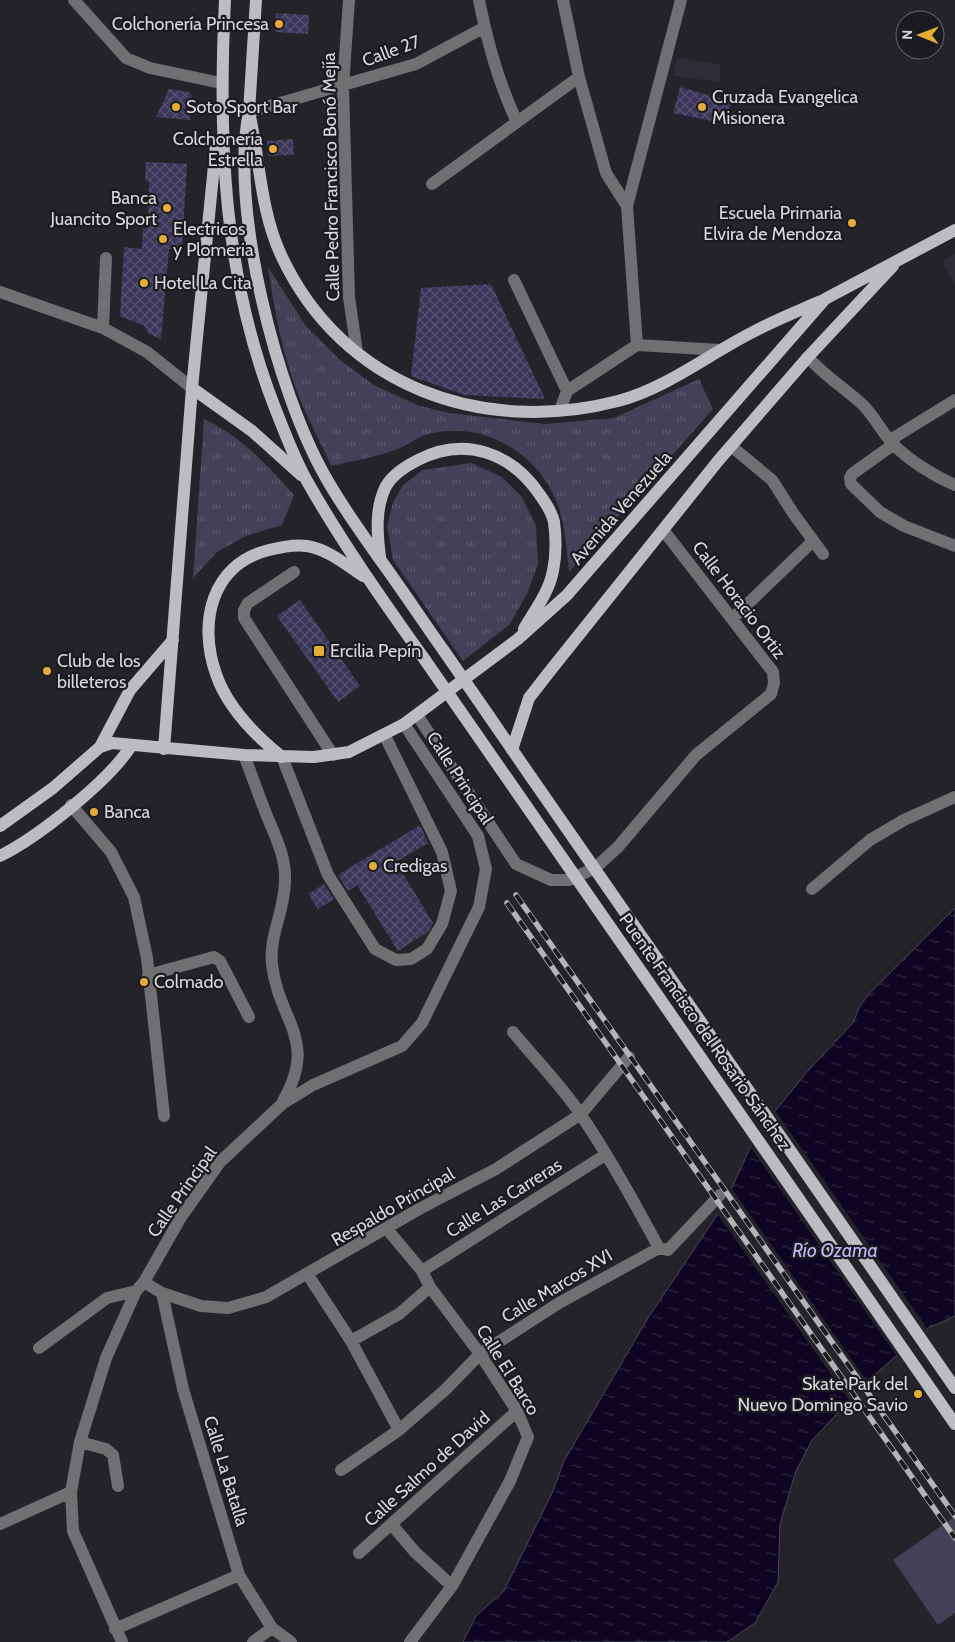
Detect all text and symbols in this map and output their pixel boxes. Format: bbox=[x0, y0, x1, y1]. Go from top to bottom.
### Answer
north arrow bbox=[895, 10, 945, 60]
place label: Colchonería Princesa bbox=[112, 13, 269, 35]
marker: Colchonería Princesa bbox=[273, 18, 285, 30]
street label: Calle 27 bbox=[359, 30, 423, 72]
text: N bbox=[898, 30, 916, 40]
street label: Calle Pedro Francisco Bonó Mejía bbox=[318, 52, 344, 302]
place label: Cruzada Evangelica Misionera bbox=[712, 86, 858, 129]
place label: Soto Sport Bar bbox=[186, 96, 298, 118]
marker: Soto Sport Bar bbox=[170, 101, 182, 113]
marker: Cruzada Evangelica Misionera bbox=[696, 101, 708, 113]
place label: Colchonería Estrella bbox=[173, 128, 263, 171]
marker: Colchonería Estrella bbox=[267, 143, 279, 155]
place label: Banca Juancito Sport bbox=[49, 187, 157, 230]
marker: Banca Juancito Sport bbox=[161, 202, 173, 214]
place label: Escuela Primaria Elvira de Mendoza bbox=[703, 202, 842, 245]
marker: Escuela Primaria Elvira de Mendoza bbox=[846, 217, 858, 229]
place label: Electricos y Plomeria bbox=[173, 218, 254, 261]
marker: Electricos y Plomeria bbox=[157, 233, 169, 245]
place label: Hotel La Cita bbox=[154, 272, 252, 294]
marker: Hotel La Cita bbox=[138, 277, 150, 289]
street label: Avenida Venezuela bbox=[566, 446, 677, 569]
street label: Calle Horacio Ortiz bbox=[688, 537, 791, 664]
place label: Ercilia Pepín bbox=[330, 640, 421, 662]
marker: Ercilia Pepín bbox=[312, 644, 326, 658]
place label: Club de los billeteros bbox=[57, 650, 141, 693]
marker: Club de los billeteros bbox=[41, 665, 53, 677]
street label: Calle Principal bbox=[422, 728, 499, 829]
place label: Banca bbox=[104, 801, 151, 823]
marker: Banca bbox=[88, 806, 100, 818]
place label: Credigas bbox=[383, 855, 448, 877]
marker: Credigas bbox=[367, 860, 379, 872]
street label: Puente Francisco del Rosario Sánchez bbox=[614, 909, 796, 1155]
place label: Colmado bbox=[154, 971, 223, 993]
marker: Colmado bbox=[138, 976, 150, 988]
street label: Calle Principal bbox=[143, 1142, 222, 1242]
street label: Calle Las Carreras bbox=[442, 1154, 566, 1242]
street label: Respaldo Principal bbox=[327, 1162, 459, 1251]
water label: Río Ozama bbox=[792, 1239, 878, 1262]
street label: Calle Marcos XVI bbox=[497, 1244, 617, 1328]
street label: Calle El Barco bbox=[472, 1321, 545, 1419]
place label: Skate Park del Nuevo Domingo Savio bbox=[737, 1373, 909, 1416]
marker: Skate Park del Nuevo Domingo Savio bbox=[912, 1388, 924, 1400]
street label: Calle Salmo de David bbox=[360, 1407, 494, 1531]
street label: Calle La Batalla bbox=[199, 1413, 253, 1529]

